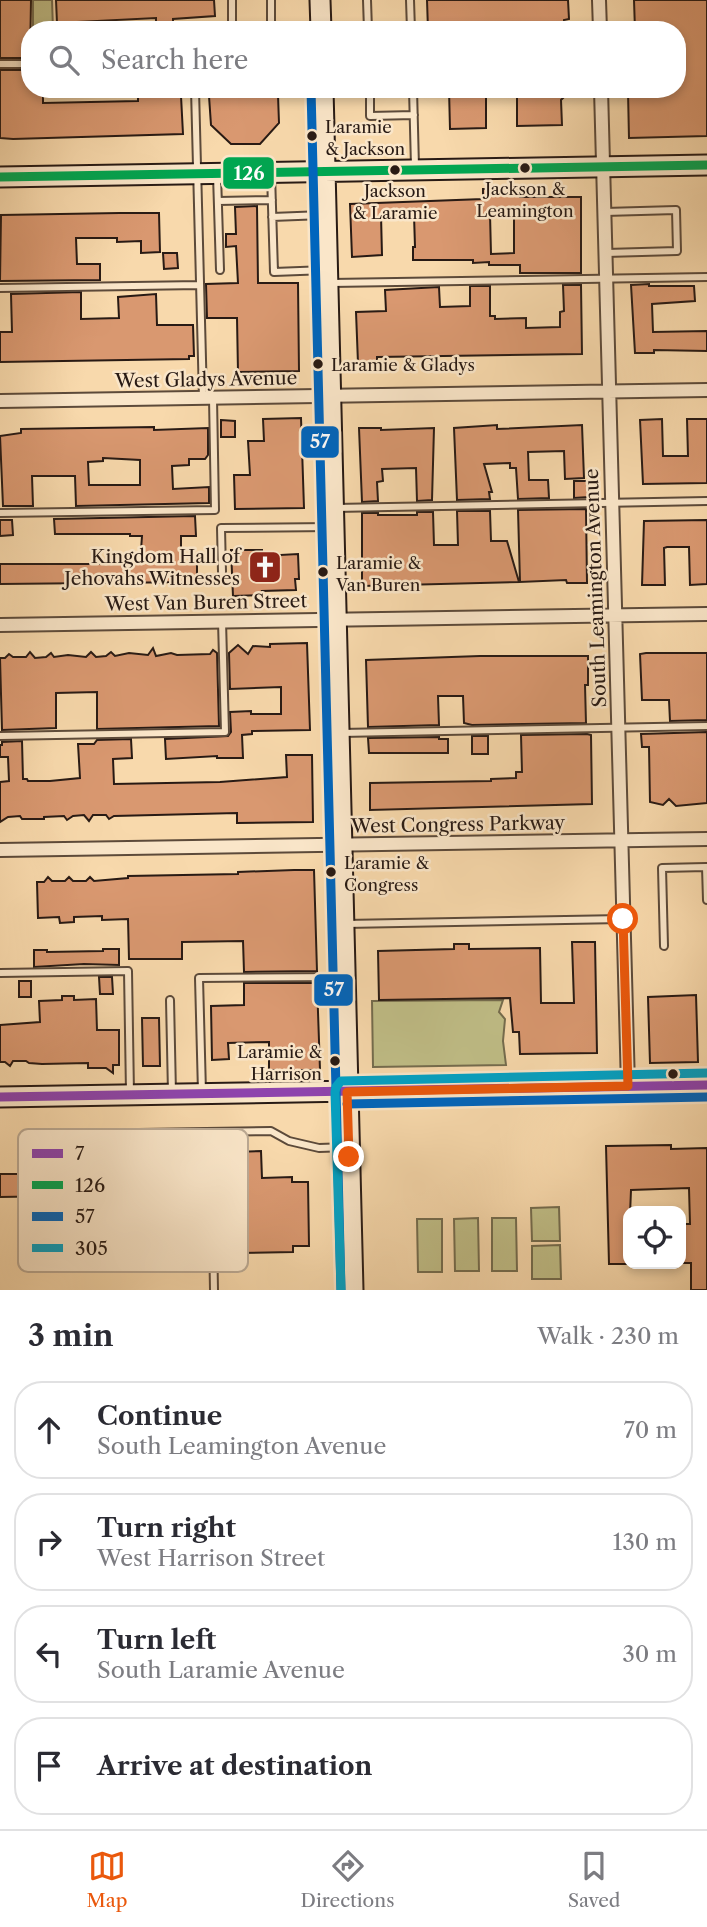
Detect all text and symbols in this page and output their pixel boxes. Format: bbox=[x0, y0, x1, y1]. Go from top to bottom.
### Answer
search box bbox=[21, 21, 686, 98]
icon: search bbox=[45, 41, 83, 79]
text: Search here bbox=[101, 44, 248, 76]
place label: Laramie & Jackson bbox=[325, 117, 406, 159]
marker: Laramie & Jackson bbox=[305, 129, 319, 143]
line badge: 126 bbox=[222, 156, 275, 190]
marker: Jackson & Leamington bbox=[518, 161, 532, 175]
text: 126 bbox=[233, 162, 265, 185]
marker: Jackson & Laramie bbox=[388, 163, 402, 177]
place label: Jackson & Leamington bbox=[476, 179, 574, 221]
place label: Jackson & Laramie bbox=[353, 181, 437, 223]
place label: Laramie & Gladys bbox=[331, 355, 475, 375]
marker: Laramie & Gladys bbox=[311, 357, 325, 371]
street label: West Gladys Avenue bbox=[114, 366, 297, 393]
line badge: 57 bbox=[300, 425, 340, 459]
text: 57 bbox=[310, 430, 330, 453]
street label: South Leamington Avenue bbox=[580, 468, 611, 708]
place label: Kingdom Hall of Jehovahs Witnesses bbox=[61, 545, 242, 590]
church icon: Kingdom Hall of Jehovahs Witnesses bbox=[246, 548, 284, 586]
place label: Laramie & Van Buren bbox=[335, 553, 421, 595]
marker: Laramie & Van Buren bbox=[316, 565, 330, 579]
street label: West Van Buren Street bbox=[104, 589, 308, 616]
street label: West Congress Parkway bbox=[350, 811, 566, 838]
place label: Laramie & Congress bbox=[344, 853, 429, 895]
marker: Laramie & Congress bbox=[324, 865, 338, 879]
route start bbox=[607, 903, 638, 934]
line badge: 57 bbox=[313, 973, 354, 1007]
text: 57 bbox=[324, 978, 344, 1001]
place label: Laramie & Harrison bbox=[237, 1042, 322, 1084]
marker: Laramie & Harrison bbox=[328, 1054, 342, 1068]
unlabelled marker bbox=[666, 1067, 680, 1081]
legend bbox=[18, 1129, 248, 1272]
route end bbox=[333, 1141, 364, 1172]
text: 7 bbox=[75, 1142, 85, 1165]
text: 126 bbox=[75, 1174, 105, 1197]
text: 57 bbox=[75, 1205, 95, 1228]
map controls bbox=[623, 1206, 686, 1269]
button: locate bbox=[623, 1206, 686, 1269]
text: 305 bbox=[75, 1237, 108, 1260]
text: 3 min bbox=[28, 1317, 114, 1354]
text: Walk · 230 m bbox=[537, 1322, 679, 1350]
text: Continue bbox=[97, 1400, 222, 1432]
icon: ahead bbox=[30, 1411, 68, 1449]
text: 70 m bbox=[624, 1416, 677, 1444]
text: South Leamington Avenue bbox=[97, 1432, 386, 1460]
text: Turn right bbox=[97, 1512, 236, 1544]
icon: right bbox=[30, 1523, 68, 1561]
text: 130 m bbox=[613, 1528, 677, 1556]
text: West Harrison Street bbox=[97, 1544, 325, 1572]
text: Turn left bbox=[97, 1624, 216, 1656]
icon: left bbox=[30, 1635, 68, 1673]
text: 30 m bbox=[622, 1640, 677, 1668]
text: South Laramie Avenue bbox=[97, 1656, 345, 1684]
icon: arrive bbox=[30, 1747, 68, 1785]
text: Arrive at destination bbox=[97, 1750, 372, 1782]
tab: Map bbox=[87, 1847, 127, 1912]
tab: Directions bbox=[301, 1847, 394, 1912]
tab: Saved bbox=[568, 1847, 620, 1912]

